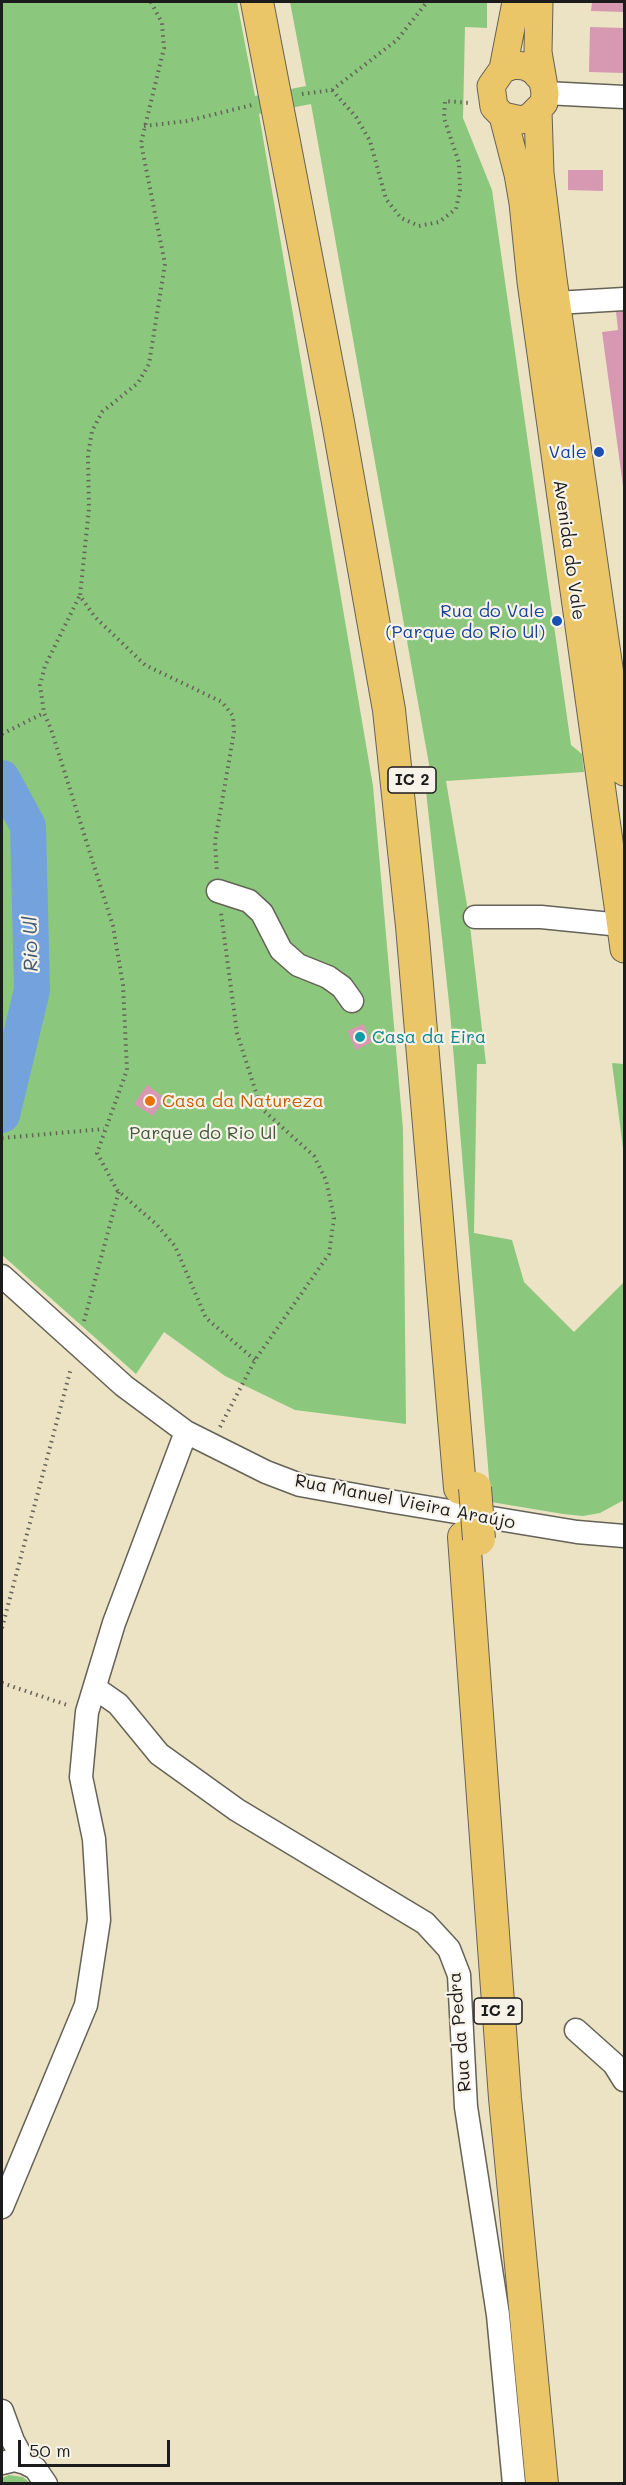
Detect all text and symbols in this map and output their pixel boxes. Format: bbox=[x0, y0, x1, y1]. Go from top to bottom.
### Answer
place label: Vale bbox=[549, 441, 587, 463]
marker: Vale bbox=[592, 445, 606, 459]
street label: Avenida do Vale bbox=[548, 478, 590, 622]
place label: Rua do Vale (Parque do Rio Ul) bbox=[385, 600, 545, 642]
marker: Rua do Vale (Parque do Rio Ul) bbox=[550, 614, 564, 628]
road number: IC 2 bbox=[388, 767, 436, 793]
water label: Rio Ul bbox=[19, 916, 43, 972]
place label: Casa da Eira bbox=[372, 1026, 486, 1048]
marker: Casa da Eira bbox=[353, 1030, 367, 1044]
place label: Casa da Natureza bbox=[162, 1090, 324, 1112]
marker: Casa da Natureza bbox=[143, 1094, 157, 1108]
park label: Parque do Rio Ul bbox=[129, 1122, 277, 1144]
street label: Rua Manuel Vieira Araújo bbox=[293, 1470, 517, 1534]
street label: Rua da Pedra bbox=[444, 1971, 476, 2093]
road number: IC 2 bbox=[474, 1998, 522, 2024]
scale bar bbox=[21, 2428, 172, 2466]
text: 50 m bbox=[29, 2438, 71, 2462]

